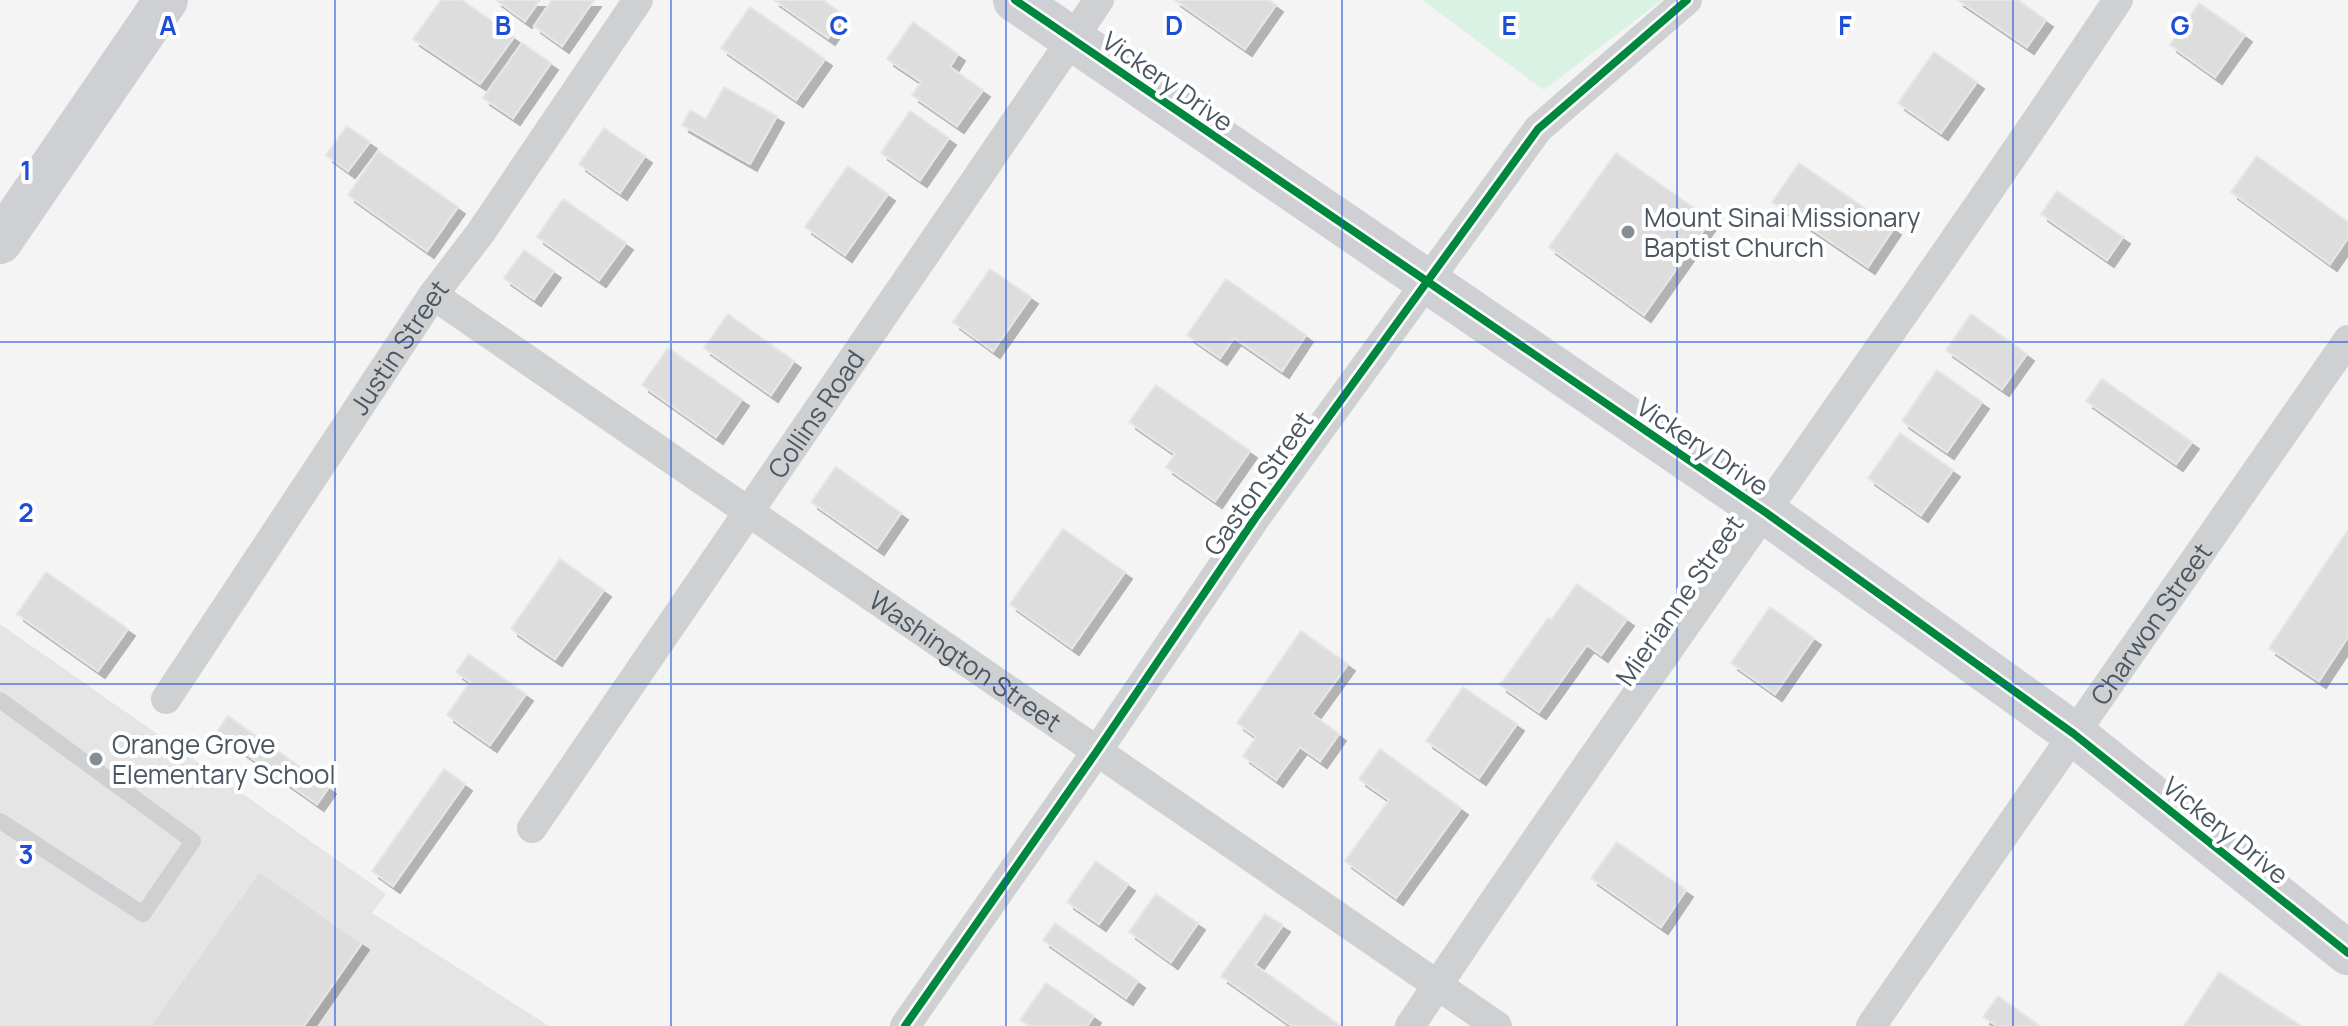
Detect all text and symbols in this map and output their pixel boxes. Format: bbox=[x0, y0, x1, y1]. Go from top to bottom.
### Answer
text: A bbox=[159, 7, 177, 43]
text: B bbox=[495, 7, 511, 43]
text: C bbox=[829, 7, 849, 43]
text: E bbox=[1501, 7, 1517, 43]
text: F bbox=[1838, 7, 1852, 43]
text: G bbox=[2170, 7, 2190, 43]
street label: Vickery Drive bbox=[1097, 25, 1239, 137]
text: 1 bbox=[20, 152, 32, 188]
place label: Mount Sinai Missionary Baptist Church bbox=[1644, 199, 1921, 265]
marker: Mount Sinai Missionary Baptist Church bbox=[1619, 223, 1637, 241]
street label: Justin Street bbox=[341, 272, 456, 421]
street label: Collins Road bbox=[759, 342, 872, 485]
street label: Vickery Drive bbox=[1630, 388, 1776, 504]
street label: Gaston Street bbox=[1195, 404, 1321, 562]
text: 2 bbox=[18, 494, 34, 530]
street label: Mierianne Street bbox=[1607, 508, 1751, 692]
street label: Charwon Street bbox=[2082, 536, 2220, 712]
street label: Washington Street bbox=[862, 582, 1069, 740]
place label: Orange Grove Elementary School bbox=[112, 726, 336, 792]
marker: Orange Grove Elementary School bbox=[87, 750, 105, 768]
street label: Vickery Drive bbox=[2155, 768, 2297, 892]
text: 3 bbox=[18, 836, 34, 872]

